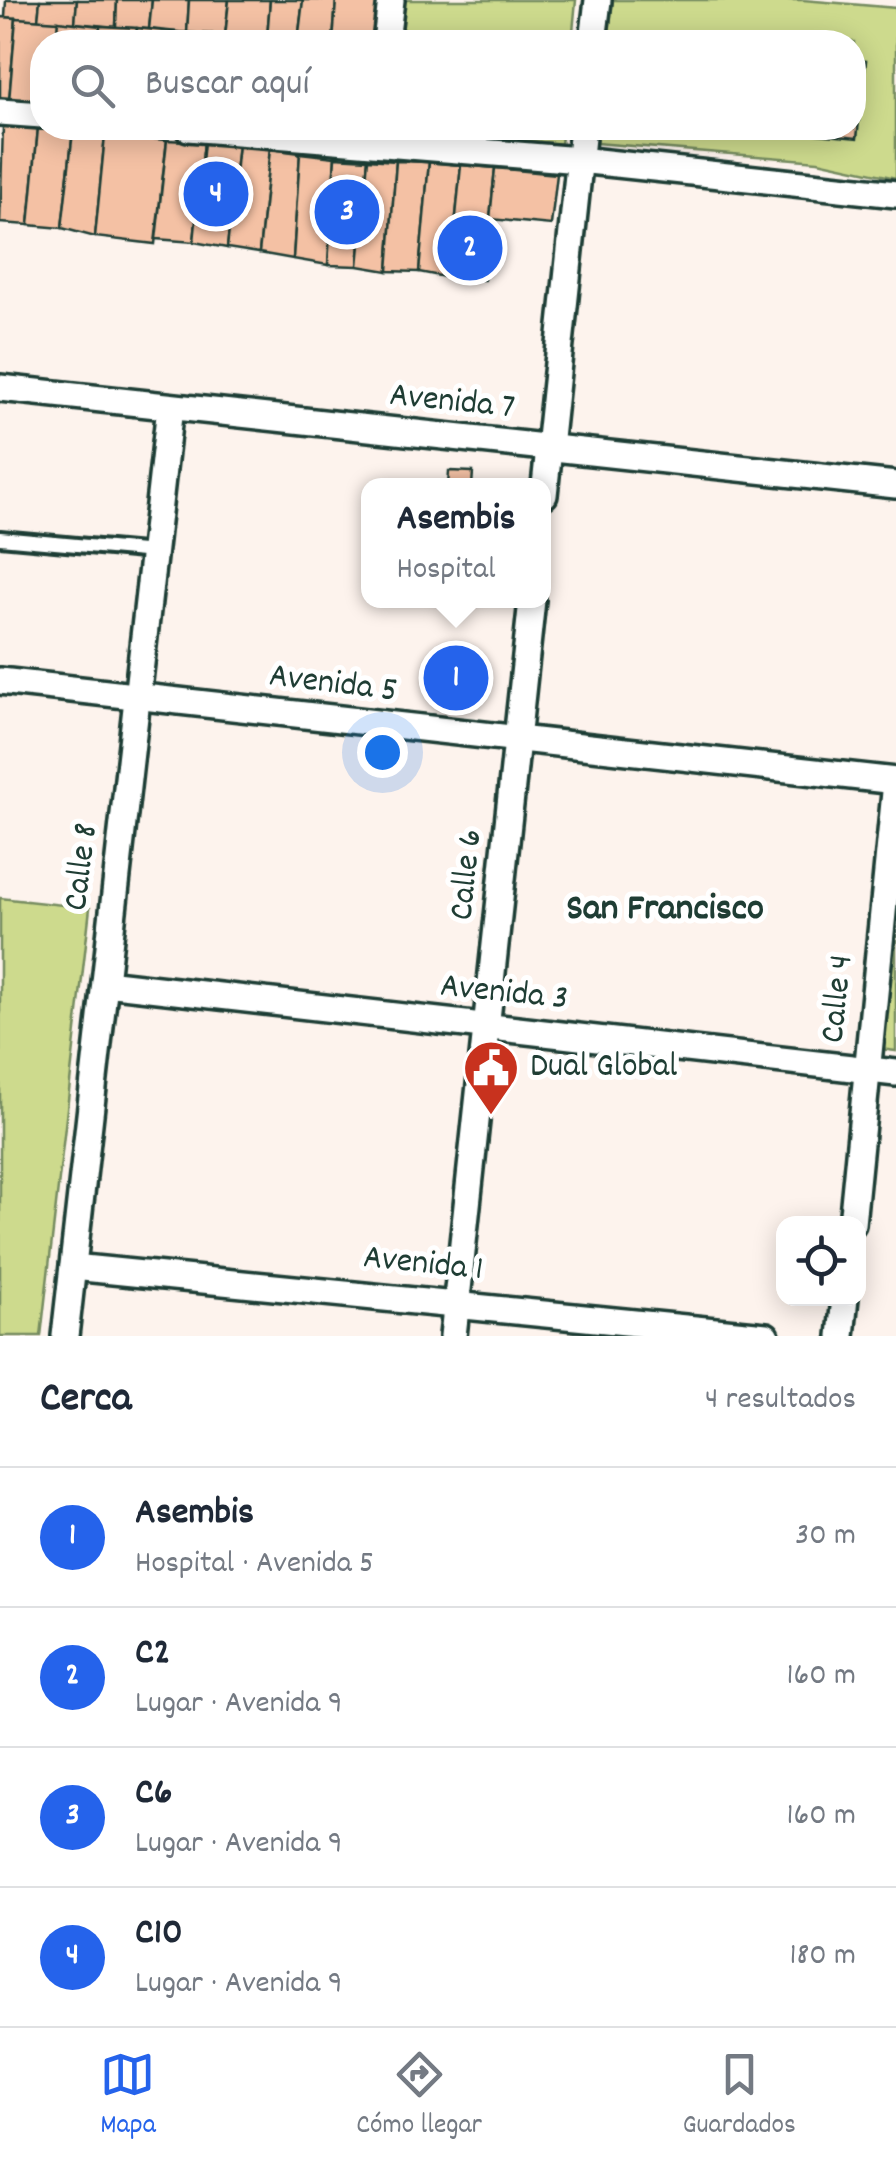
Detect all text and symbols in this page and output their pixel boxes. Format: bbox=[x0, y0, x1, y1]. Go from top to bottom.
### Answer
search box bbox=[30, 30, 866, 140]
icon: search bbox=[65, 58, 120, 113]
text: Buscar aquí bbox=[145, 58, 309, 113]
pin: 4 bbox=[184, 156, 248, 232]
pin: 3 bbox=[314, 174, 380, 250]
pin: 2 bbox=[438, 210, 502, 286]
street label: Avenida 7 bbox=[387, 372, 517, 434]
popup bbox=[361, 478, 551, 608]
text: Asembis bbox=[397, 493, 515, 548]
text: Hospital bbox=[397, 548, 496, 594]
pin: 1 bbox=[424, 640, 488, 716]
street label: Avenida 5 bbox=[266, 652, 400, 718]
your location bbox=[357, 727, 408, 778]
street label: Calle 8 bbox=[53, 820, 113, 914]
street label: Calle 6 bbox=[438, 827, 498, 923]
district label: San Francisco bbox=[566, 883, 764, 938]
street label: Calle 4 bbox=[810, 952, 868, 1046]
street label: Avenida 3 bbox=[438, 962, 570, 1026]
public building icon: Dual Global bbox=[461, 1038, 521, 1117]
place label: Dual Global bbox=[530, 1043, 677, 1093]
map controls bbox=[776, 1216, 866, 1306]
button: locate bbox=[776, 1216, 866, 1306]
street label: Avenida 1 bbox=[361, 1234, 485, 1296]
text: Cerca bbox=[40, 1371, 131, 1431]
text: 4 resultados bbox=[705, 1378, 856, 1424]
text: Asembis bbox=[135, 1487, 254, 1542]
text: 1 bbox=[69, 1514, 76, 1560]
text: 30 m bbox=[795, 1514, 856, 1560]
text: Hospital · Avenida 5 bbox=[135, 1542, 374, 1588]
text: C2 bbox=[135, 1627, 170, 1682]
text: 2 bbox=[66, 1654, 79, 1700]
text: 160 m bbox=[787, 1654, 856, 1700]
text: Lugar · Avenida 9 bbox=[135, 1682, 342, 1728]
text: C6 bbox=[135, 1767, 172, 1822]
text: 3 bbox=[65, 1794, 80, 1840]
text: 160 m bbox=[787, 1794, 856, 1840]
text: Lugar · Avenida 9 bbox=[135, 1822, 342, 1868]
text: C10 bbox=[135, 1907, 183, 1962]
text: 4 bbox=[66, 1934, 79, 1980]
text: 180 m bbox=[789, 1934, 856, 1980]
text: Lugar · Avenida 9 bbox=[135, 1962, 342, 2008]
tab: Mapa bbox=[100, 2047, 156, 2147]
tab: Cómo llegar bbox=[356, 2047, 482, 2147]
tab: Guardados bbox=[682, 2047, 796, 2147]

